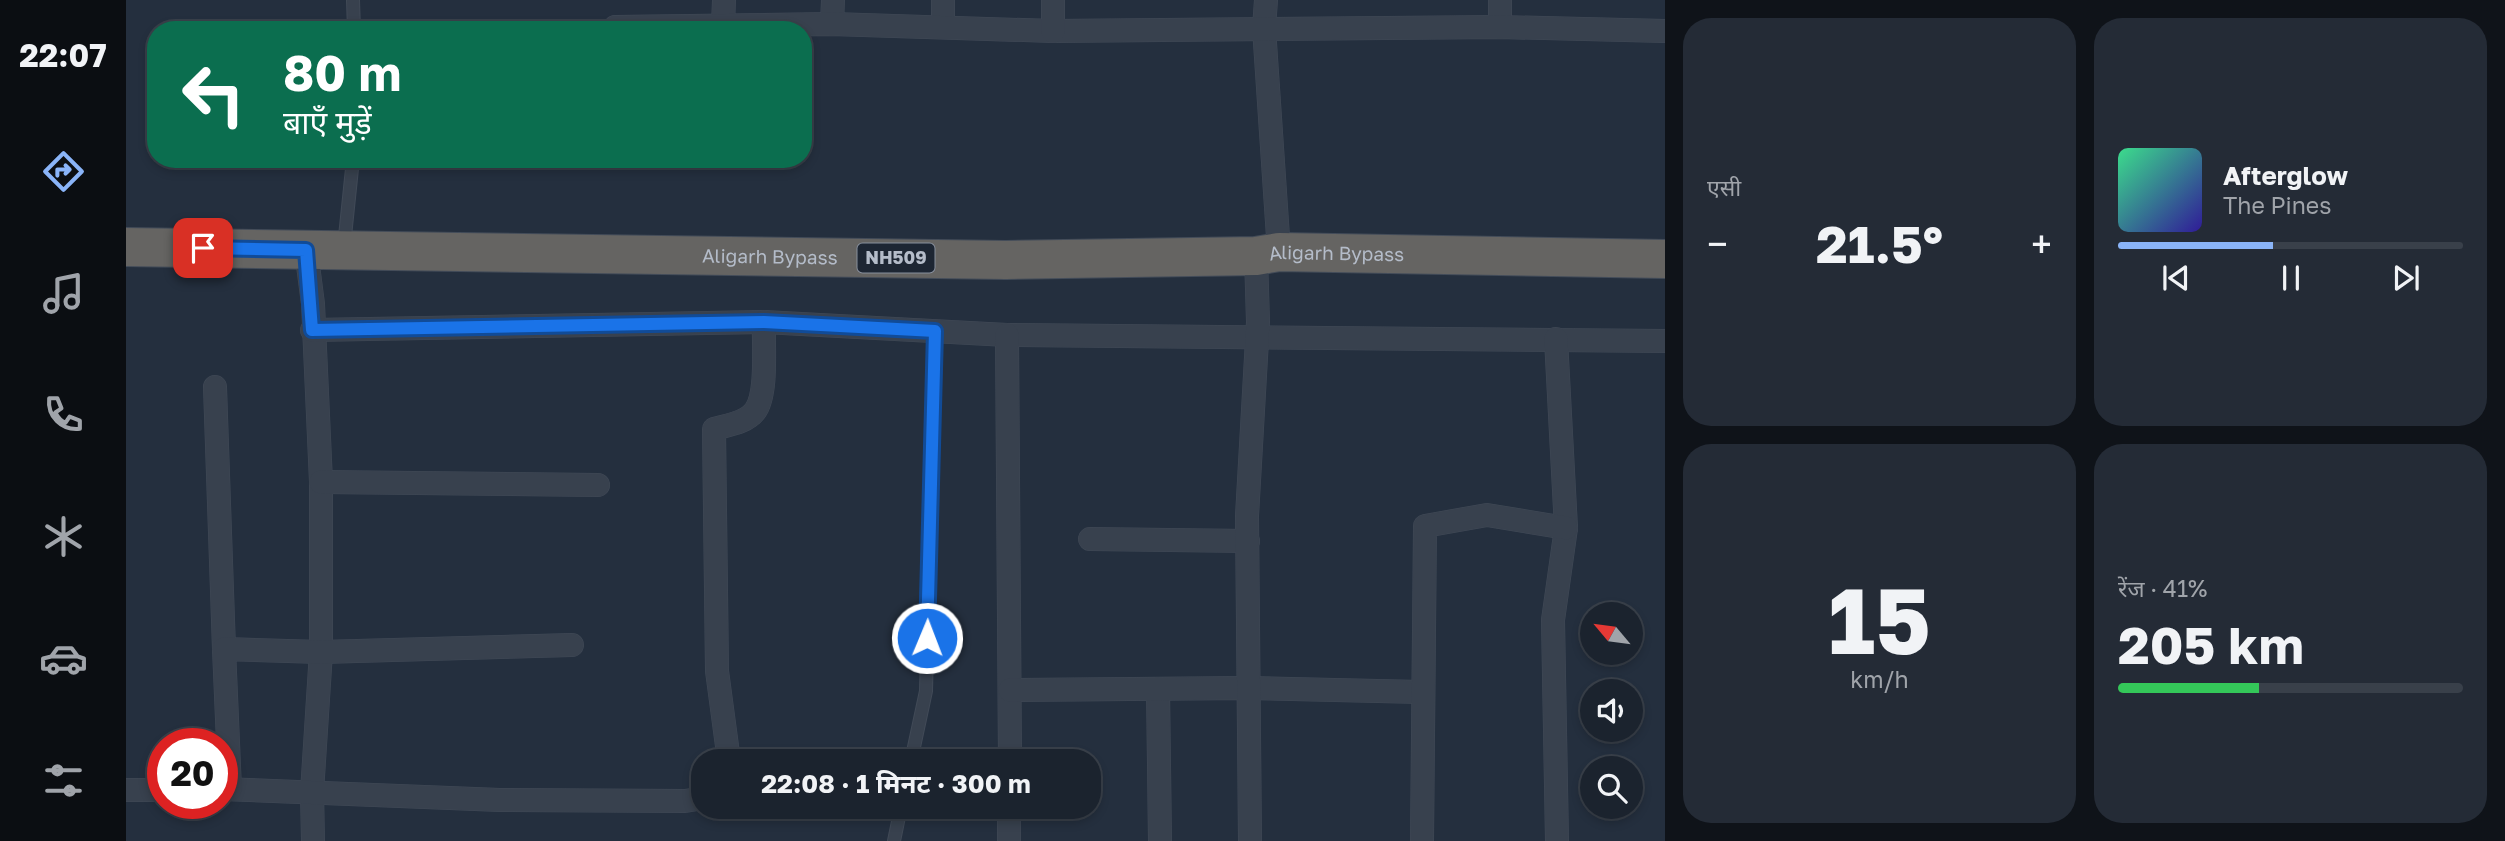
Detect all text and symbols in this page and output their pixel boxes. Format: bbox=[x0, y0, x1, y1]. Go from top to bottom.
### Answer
text: 22:07 bbox=[19, 36, 107, 74]
text: 80 m bbox=[283, 43, 401, 102]
icon: left bbox=[168, 49, 259, 140]
text: बाएँ मुड़ें bbox=[283, 103, 372, 141]
icon: directions bbox=[39, 147, 88, 196]
text: Afterglow bbox=[2223, 160, 2348, 191]
text: एसी bbox=[1707, 173, 1741, 201]
text: The Pines bbox=[2223, 191, 2331, 219]
text: 21.5° bbox=[1816, 212, 1943, 274]
pin bbox=[173, 218, 233, 278]
text: − bbox=[1707, 221, 1728, 266]
text: + bbox=[2031, 221, 2052, 266]
icon: arrive bbox=[184, 229, 222, 267]
street label: Aligarh Bypass bbox=[1267, 240, 1405, 265]
street label: Aligarh Bypass bbox=[702, 244, 838, 269]
road number: NH509 bbox=[858, 244, 934, 272]
icon: previous bbox=[2157, 259, 2195, 297]
icon: pause bbox=[2272, 259, 2310, 297]
icon: next bbox=[2387, 259, 2425, 297]
icon: music bbox=[39, 269, 88, 318]
icon: phone bbox=[39, 390, 88, 439]
icon: climate bbox=[39, 512, 88, 561]
text: 15 bbox=[1828, 565, 1931, 674]
text: रेंज · 41% bbox=[2118, 574, 2207, 602]
position arrow bbox=[890, 601, 964, 675]
north arrow bbox=[1580, 602, 1643, 665]
map controls bbox=[1580, 602, 1643, 819]
text: 205 km bbox=[2118, 613, 2304, 675]
icon: car bbox=[39, 634, 88, 683]
text: km/h bbox=[1850, 665, 1909, 693]
button: sound bbox=[1580, 679, 1643, 742]
speed limit sign: 20 bbox=[147, 728, 238, 819]
icon: filters bbox=[39, 756, 88, 805]
button: search bbox=[1580, 756, 1643, 819]
text: 22:08 · 1 मिनट · 300 m bbox=[761, 768, 1031, 799]

